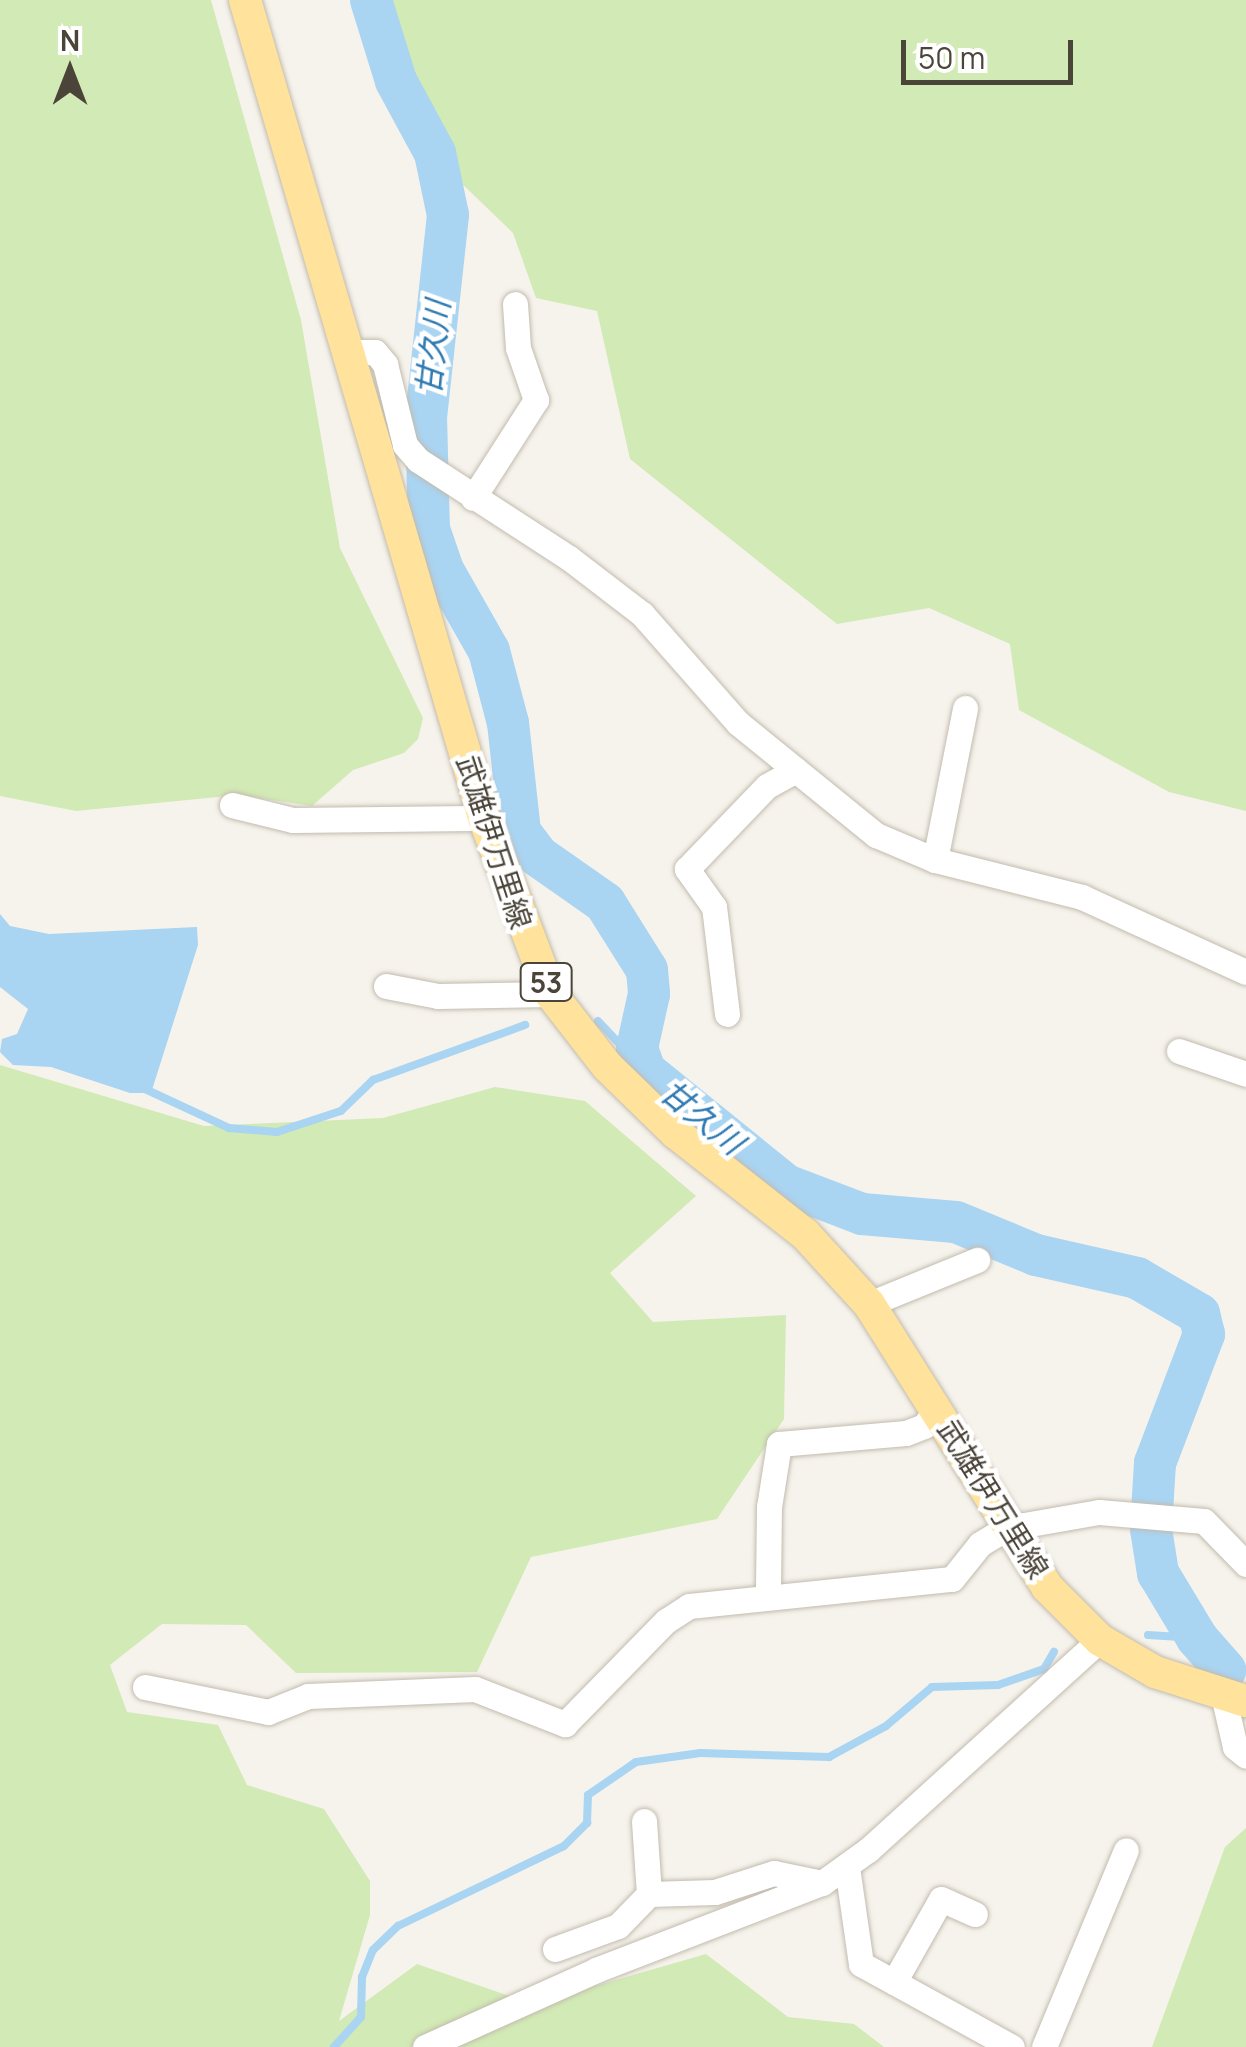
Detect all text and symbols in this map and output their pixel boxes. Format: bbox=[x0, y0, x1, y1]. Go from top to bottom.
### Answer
north arrow bbox=[20, 20, 120, 120]
scale bar bbox=[906, 20, 1078, 82]
text: N bbox=[60, 21, 80, 59]
text: 50 m bbox=[918, 37, 985, 78]
water label: 甘久川 bbox=[409, 298, 457, 398]
street label: 武雄伊万里線 bbox=[449, 751, 539, 933]
road number: 53 bbox=[518, 959, 574, 1005]
water label: 甘久川 bbox=[653, 1072, 751, 1162]
street label: 武雄伊万里線 bbox=[930, 1413, 1056, 1585]

